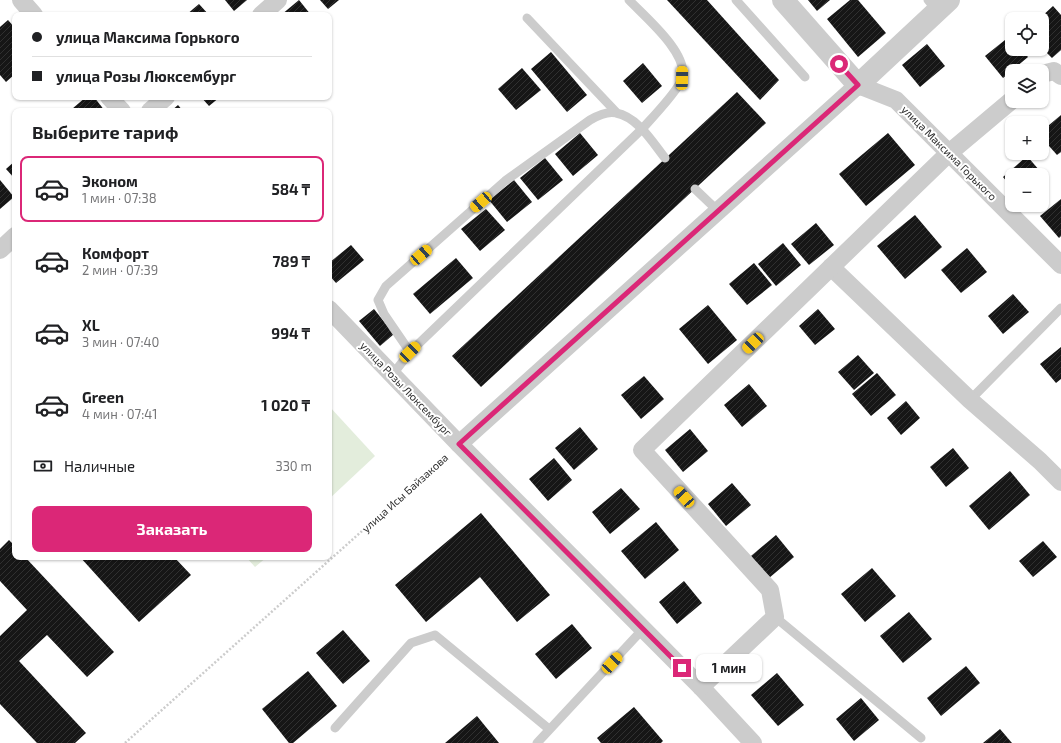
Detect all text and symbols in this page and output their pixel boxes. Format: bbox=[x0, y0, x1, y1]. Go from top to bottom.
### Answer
map controls bbox=[1005, 12, 1049, 212]
button: locate bbox=[1005, 12, 1049, 56]
text: улица Максима Горького bbox=[56, 28, 240, 46]
route start bbox=[830, 55, 848, 73]
button: layers bbox=[1005, 64, 1049, 108]
car bbox=[676, 66, 688, 90]
text: улица Розы Люксембург bbox=[56, 67, 236, 85]
street label: улица Максима Горького bbox=[898, 102, 1000, 204]
button: + bbox=[1005, 116, 1049, 160]
text: Выберите тариф bbox=[32, 121, 178, 143]
button: − bbox=[1005, 168, 1049, 212]
icon: car bbox=[34, 171, 70, 207]
text: Эконом bbox=[82, 172, 138, 190]
text: 584 ₸ bbox=[271, 180, 310, 198]
text: 1 мин · 07:38 bbox=[82, 190, 157, 206]
car bbox=[468, 190, 494, 214]
icon: car bbox=[34, 243, 70, 279]
car bbox=[408, 243, 434, 267]
text: Комфорт bbox=[82, 244, 149, 262]
text: 789 ₸ bbox=[272, 252, 310, 270]
text: 2 мин · 07:39 bbox=[82, 262, 158, 278]
icon: car bbox=[34, 315, 70, 351]
text: XL bbox=[82, 316, 100, 334]
text: 994 ₸ bbox=[271, 324, 310, 342]
car bbox=[740, 330, 766, 356]
text: 3 мин · 07:40 bbox=[82, 334, 159, 350]
street label: улица Розы Люксембург bbox=[357, 339, 455, 439]
car bbox=[397, 339, 423, 365]
icon: car bbox=[34, 387, 70, 423]
text: Green bbox=[82, 388, 124, 406]
text: 1 020 ₸ bbox=[261, 396, 310, 414]
text: 4 мин · 07:41 bbox=[82, 406, 157, 422]
street label: улица Исы Байзакова bbox=[359, 450, 451, 536]
icon: cash bbox=[32, 455, 54, 477]
text: Наличные bbox=[64, 457, 135, 475]
text: 330 m bbox=[275, 458, 312, 474]
car bbox=[672, 484, 696, 510]
button: Заказать bbox=[32, 506, 312, 552]
car bbox=[599, 650, 625, 676]
callout: 1 мин bbox=[696, 654, 762, 682]
route end bbox=[673, 659, 691, 677]
text: 1 мин bbox=[712, 660, 746, 676]

